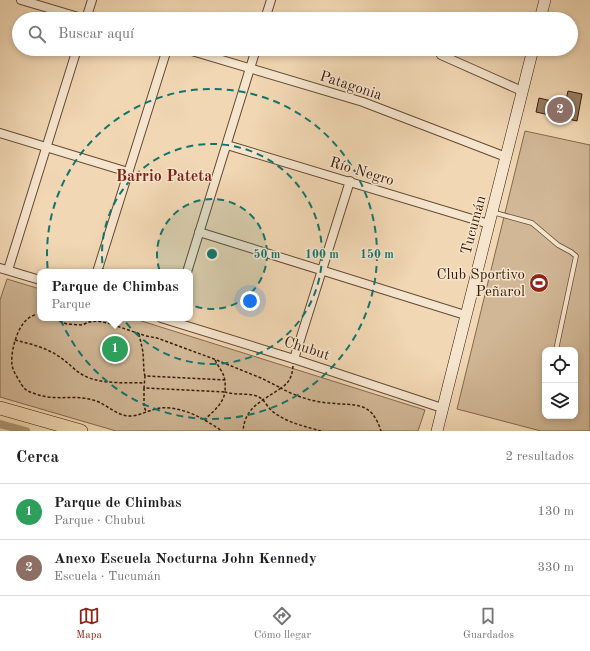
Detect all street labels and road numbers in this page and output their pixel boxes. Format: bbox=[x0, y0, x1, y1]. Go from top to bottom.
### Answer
street label: Patagonia bbox=[317, 69, 384, 104]
street label: Río Negro bbox=[328, 156, 396, 189]
street label: Tucumán bbox=[459, 194, 490, 257]
street label: Chubut bbox=[282, 335, 331, 364]

